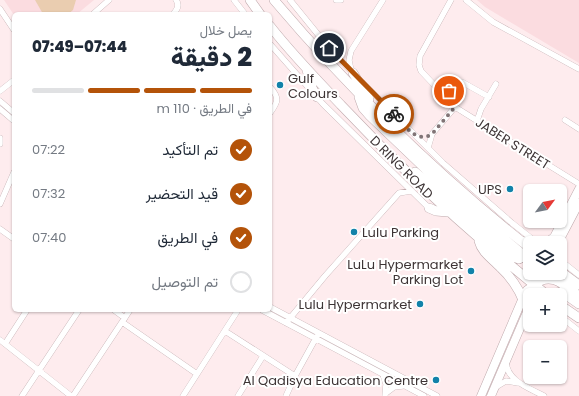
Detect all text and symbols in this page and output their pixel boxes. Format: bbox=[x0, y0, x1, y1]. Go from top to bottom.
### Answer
text: يصل خلال bbox=[200, 21, 252, 40]
pin bbox=[312, 31, 346, 65]
text: 07:44–07:49 bbox=[32, 36, 127, 57]
icon: home bbox=[318, 37, 340, 59]
text: 2 دقيقة bbox=[171, 39, 252, 75]
place label: Gulf Colours bbox=[288, 69, 338, 103]
pin bbox=[432, 74, 466, 108]
marker: Gulf Colours bbox=[275, 80, 285, 90]
icon: bag bbox=[438, 80, 460, 102]
courier bbox=[374, 94, 414, 134]
text: في الطريق · 110 m bbox=[156, 99, 252, 118]
icon: bike bbox=[383, 103, 405, 125]
street label: JABER STREET bbox=[472, 113, 554, 174]
street label: D RING ROAD bbox=[366, 131, 438, 203]
text: تم التأكيد bbox=[162, 139, 218, 160]
icon: check bbox=[230, 139, 252, 161]
text: 07:22 bbox=[32, 140, 65, 159]
place label: UPS bbox=[478, 180, 502, 199]
text: قيد التحضير bbox=[146, 183, 218, 204]
icon: check bbox=[230, 183, 252, 205]
text: 07:32 bbox=[32, 184, 65, 203]
marker: UPS bbox=[505, 184, 515, 194]
north arrow bbox=[523, 184, 567, 228]
map controls bbox=[523, 184, 567, 384]
place label: Lulu Parking bbox=[362, 223, 439, 242]
text: في الطريق bbox=[157, 227, 218, 248]
icon: check bbox=[230, 227, 252, 249]
marker: Lulu Parking bbox=[349, 227, 359, 237]
text: 07:40 bbox=[32, 228, 66, 247]
button: layers bbox=[523, 236, 567, 280]
place label: LuLu Hypermarket Parking Lot bbox=[347, 255, 463, 289]
marker: LuLu Hypermarket Parking Lot bbox=[466, 266, 476, 276]
text: تم التوصيل bbox=[151, 271, 218, 292]
button: + bbox=[523, 288, 567, 332]
place label: Lulu Hypermarket bbox=[299, 295, 412, 314]
marker: Lulu Hypermarket bbox=[415, 299, 425, 309]
button: − bbox=[523, 340, 567, 384]
place label: Al Qadisya Education Centre bbox=[243, 371, 428, 390]
marker: Al Qadisya Education Centre bbox=[431, 375, 441, 385]

